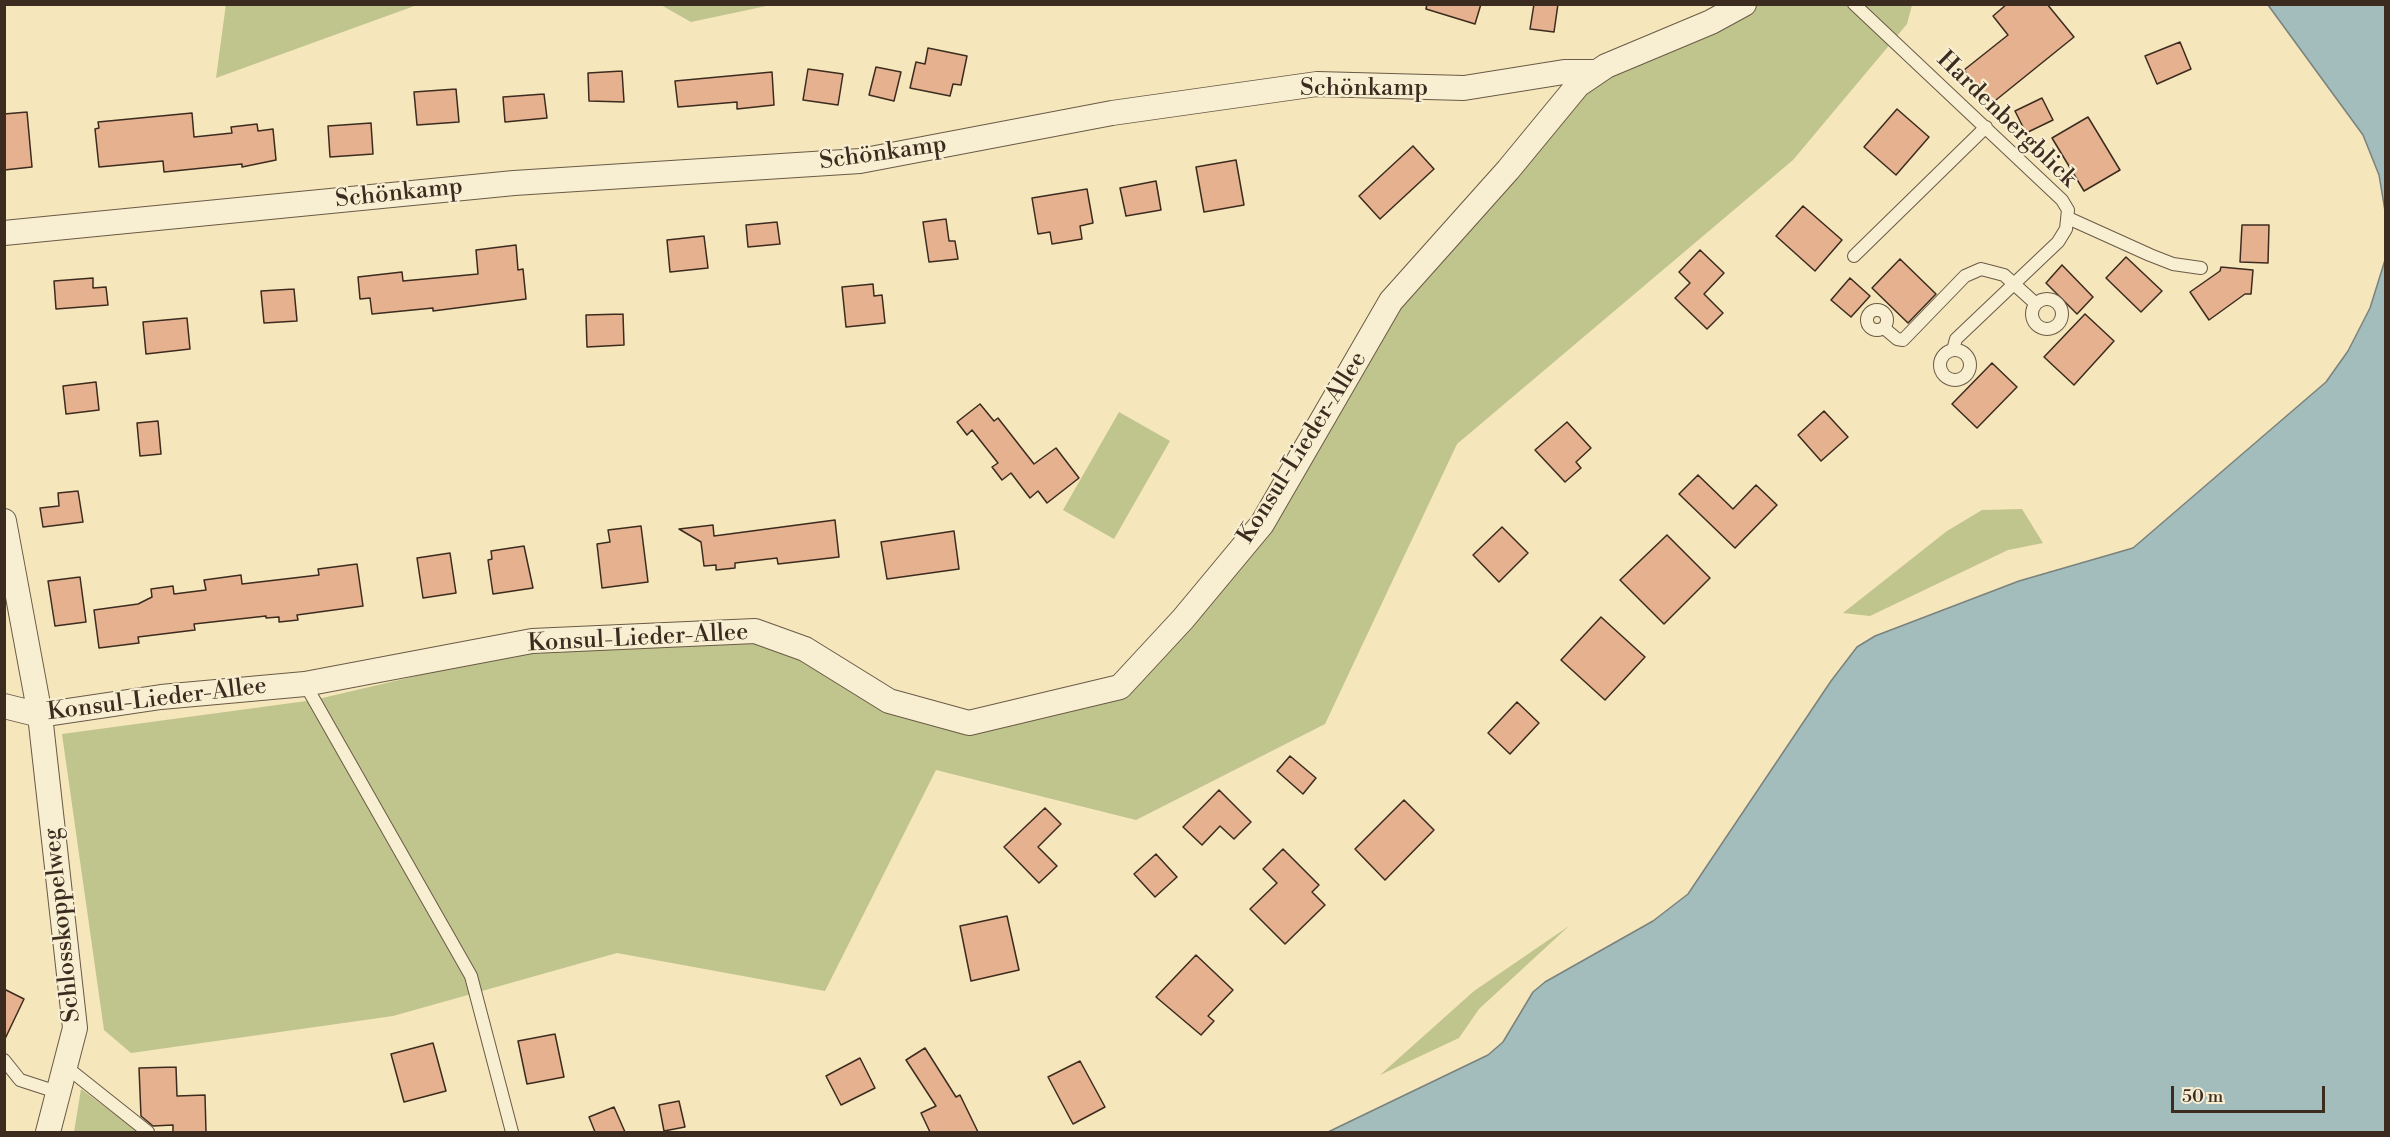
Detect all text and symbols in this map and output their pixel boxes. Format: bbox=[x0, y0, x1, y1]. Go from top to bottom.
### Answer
street label: Hardenbergblick bbox=[1930, 46, 2082, 194]
street label: Schönkamp bbox=[1300, 75, 1428, 103]
street label: Schönkamp bbox=[818, 131, 948, 177]
street label: Schönkamp bbox=[334, 173, 464, 215]
street label: Konsul-Lieder-Allee bbox=[1232, 347, 1374, 549]
street label: Konsul-Lieder-Allee bbox=[527, 619, 749, 659]
street label: Konsul-Lieder-Allee bbox=[46, 672, 268, 728]
street label: Schlosskoppelweg bbox=[38, 826, 88, 1024]
scale bar bbox=[2174, 1074, 2328, 1112]
text: 50 m bbox=[2182, 1085, 2223, 1108]

